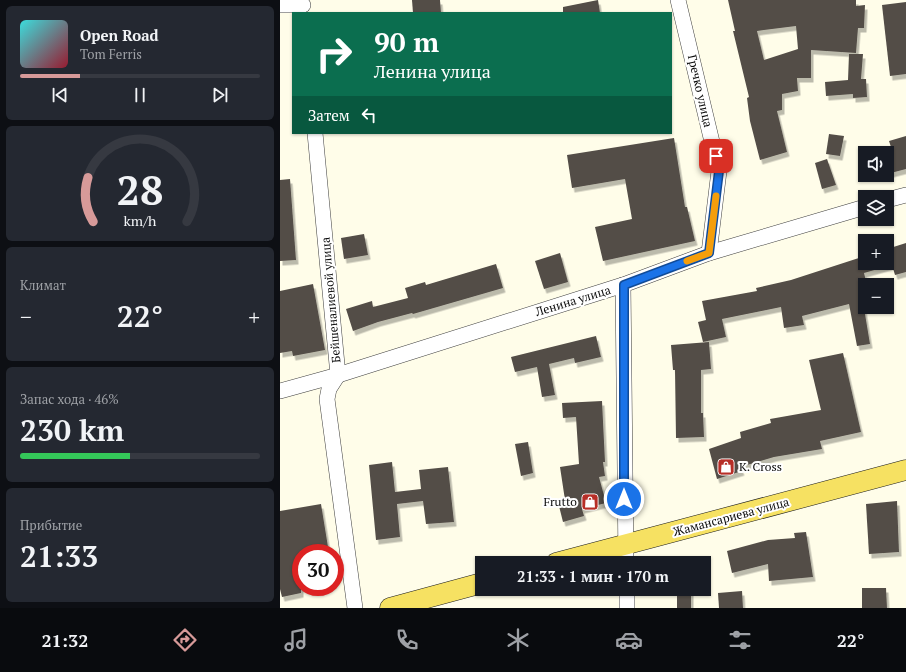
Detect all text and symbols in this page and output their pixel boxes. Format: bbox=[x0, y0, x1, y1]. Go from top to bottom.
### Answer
text: 90 m bbox=[374, 23, 439, 60]
text: Open Road bbox=[80, 25, 159, 45]
icon: right bbox=[308, 28, 360, 80]
text: Tom Ferris bbox=[80, 45, 142, 63]
street label: Гречко улица bbox=[685, 53, 716, 129]
text: Ленина улица bbox=[374, 59, 491, 83]
icon: previous bbox=[49, 84, 71, 106]
icon: pause bbox=[129, 84, 151, 106]
icon: next bbox=[209, 84, 231, 106]
icon: left bbox=[358, 104, 380, 126]
text: Затем bbox=[308, 105, 350, 125]
pin bbox=[699, 139, 733, 173]
icon: arrive bbox=[705, 145, 727, 167]
map controls bbox=[858, 146, 894, 314]
button: sound bbox=[858, 146, 894, 182]
text: 28 bbox=[116, 161, 164, 216]
button: layers bbox=[858, 190, 894, 226]
text: km/h bbox=[124, 210, 157, 229]
button: + bbox=[858, 234, 894, 270]
street label: Бейшеналиевой улица bbox=[318, 237, 343, 364]
text: Климат bbox=[20, 276, 66, 294]
button: − bbox=[858, 278, 894, 314]
street label: Ленина улица bbox=[532, 282, 612, 319]
text: 22° bbox=[117, 296, 163, 336]
text: − bbox=[20, 302, 32, 331]
text: + bbox=[248, 302, 260, 331]
text: Запас хода · 46% bbox=[20, 390, 119, 408]
text: 230 km bbox=[20, 410, 124, 450]
shop icon: K. Cross bbox=[716, 457, 736, 477]
place label: K. Cross bbox=[739, 459, 782, 474]
position arrow bbox=[603, 478, 645, 520]
shop icon: Frutto bbox=[580, 492, 600, 512]
place label: Frutto bbox=[543, 494, 577, 509]
street label: Жамансариева улица bbox=[671, 494, 791, 539]
text: Прибытие bbox=[20, 516, 82, 534]
text: 21:33 bbox=[20, 536, 98, 576]
speed limit sign: 30 bbox=[292, 544, 344, 596]
text: 21:33 · 1 мин · 170 m bbox=[517, 566, 669, 586]
icon: directions bbox=[171, 626, 199, 654]
icon: music bbox=[282, 626, 310, 654]
icon: phone bbox=[393, 626, 421, 654]
icon: climate bbox=[504, 626, 532, 654]
icon: car bbox=[615, 626, 643, 654]
icon: filters bbox=[726, 626, 754, 654]
text: 21:32 bbox=[41, 628, 88, 652]
text: 22° bbox=[837, 628, 864, 652]

